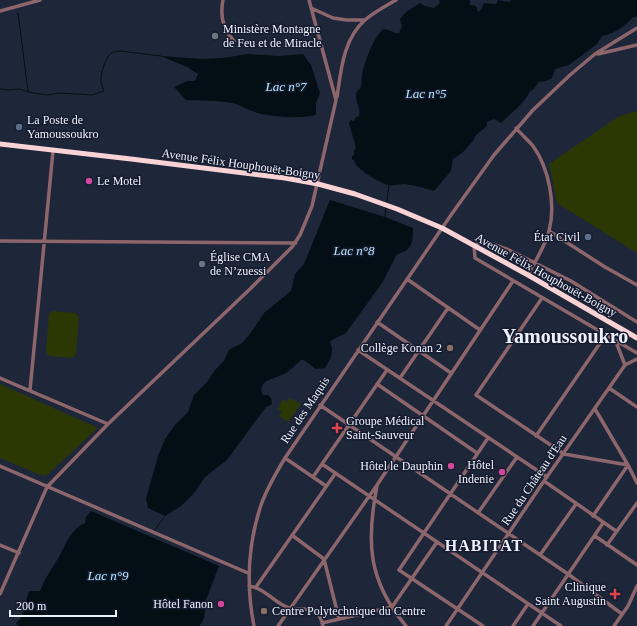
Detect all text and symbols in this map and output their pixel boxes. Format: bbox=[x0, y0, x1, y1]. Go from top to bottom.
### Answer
place label: Ministère Montagne de Feu et de Miracle bbox=[223, 22, 322, 50]
marker: Ministère Montagne de Feu et de Miracle bbox=[210, 31, 220, 41]
water label: Lac n°7 bbox=[265, 79, 307, 94]
water label: Lac n°5 bbox=[405, 86, 447, 101]
place label: La Poste de Yamoussoukro bbox=[27, 113, 98, 141]
marker: La Poste de Yamoussoukro bbox=[14, 122, 24, 132]
street label: Avenue Félix Houphouët-Boigny bbox=[161, 146, 321, 182]
place label: Le Motel bbox=[97, 174, 142, 188]
marker: Le Motel bbox=[84, 176, 94, 186]
street label: Avenue Félix Houphouët-Boigny bbox=[473, 230, 619, 320]
place label: État Civil bbox=[534, 230, 581, 244]
marker: État Civil bbox=[583, 232, 593, 242]
water label: Lac n°8 bbox=[333, 243, 375, 258]
place label: Église CMA de N’zuessi bbox=[210, 250, 271, 278]
marker: Église CMA de N’zuessi bbox=[197, 259, 207, 269]
district label: Yamoussoukro bbox=[502, 325, 628, 347]
place label: Collège Konan 2 bbox=[361, 341, 442, 355]
marker: Collège Konan 2 bbox=[445, 343, 455, 353]
street label: Rue des Maquis bbox=[278, 374, 333, 446]
place label: Groupe Médical Saint-Sauveur bbox=[346, 414, 425, 442]
marker: Groupe Médical Saint-Sauveur bbox=[331, 422, 343, 434]
street label: Rue du Château d'Eau bbox=[498, 432, 570, 528]
place label: Hôtel Indenie bbox=[458, 458, 495, 486]
place label: Hôtel le Dauphin bbox=[360, 459, 443, 473]
marker: Hôtel le Dauphin bbox=[446, 461, 456, 471]
marker: Hôtel Indenie bbox=[497, 467, 507, 477]
district label: HABITAT bbox=[445, 537, 523, 554]
water label: Lac n°9 bbox=[87, 568, 129, 583]
place label: Clinique Saint Augustin bbox=[535, 580, 606, 608]
marker: Clinique Saint Augustin bbox=[609, 588, 621, 600]
scale bar bbox=[10, 592, 116, 618]
place label: Hôtel Fanon bbox=[153, 597, 213, 611]
text: 200 m bbox=[16, 599, 47, 613]
marker: Hôtel Fanon bbox=[216, 599, 226, 609]
place label: Centre Polytechnique du Centre bbox=[272, 604, 426, 618]
marker: Centre Polytechnique du Centre bbox=[259, 606, 269, 616]

